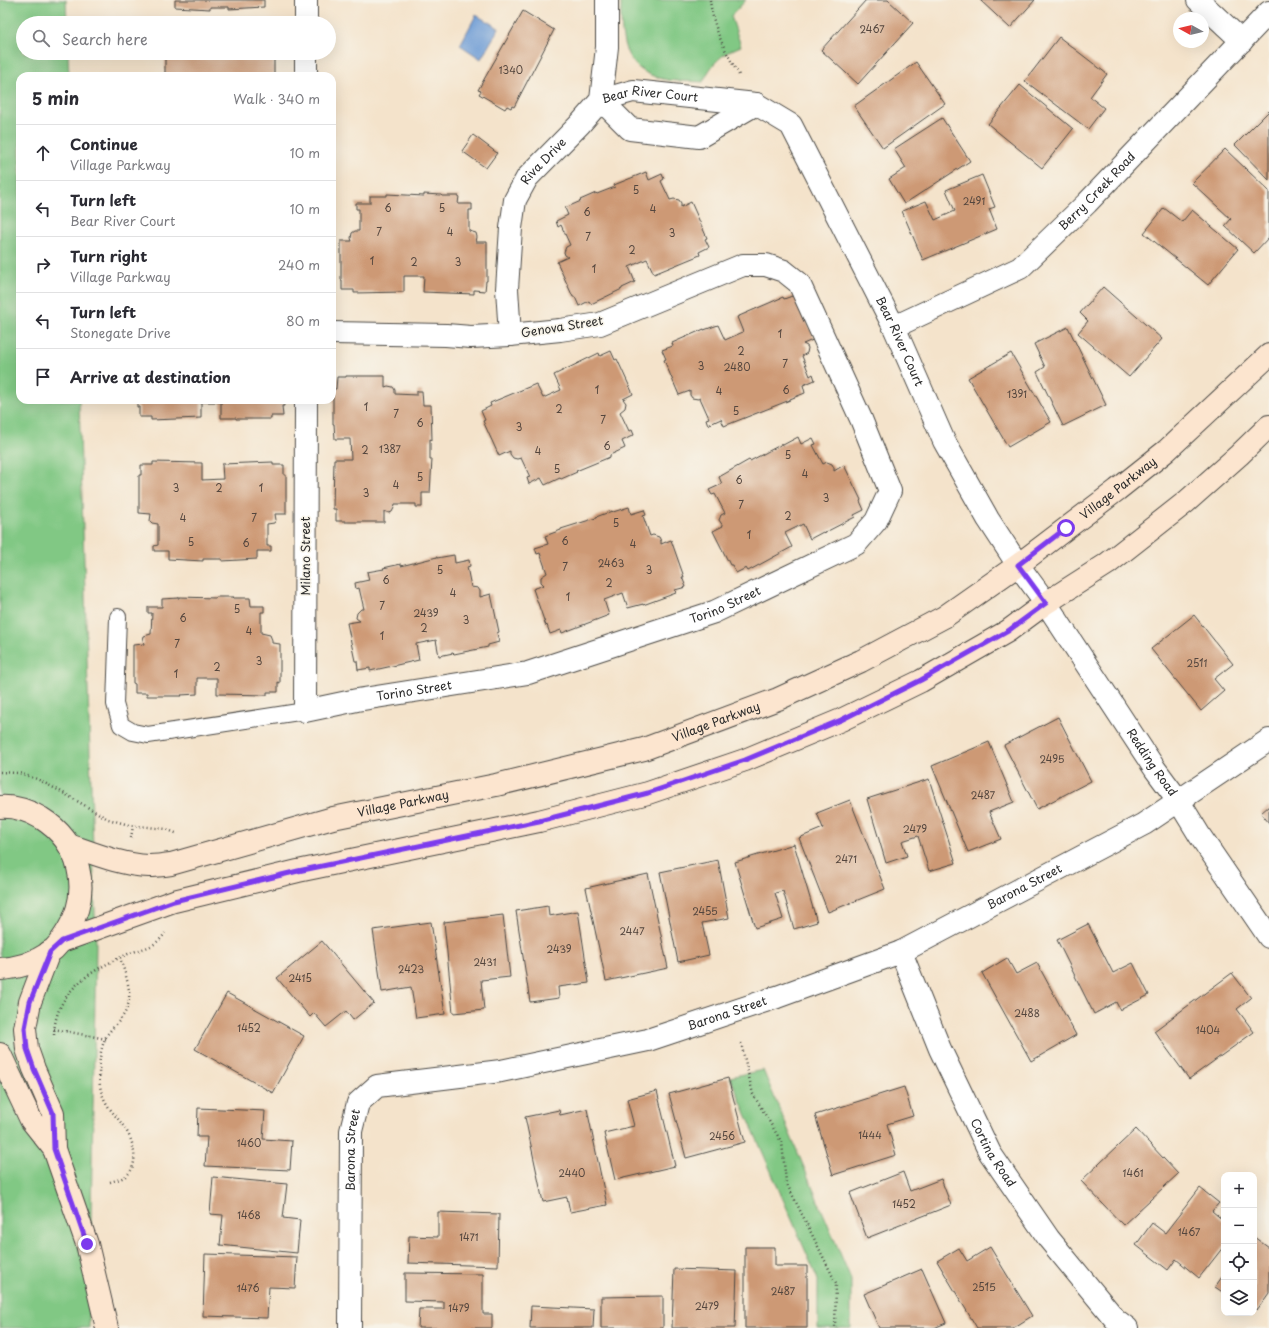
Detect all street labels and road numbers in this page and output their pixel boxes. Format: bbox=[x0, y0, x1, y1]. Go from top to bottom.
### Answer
street label: Bear River Court bbox=[600, 81, 699, 107]
street label: Riva Drive bbox=[515, 133, 570, 187]
street label: Berry Creek Road bbox=[1054, 148, 1139, 234]
street label: Bear River Court bbox=[872, 293, 929, 389]
street label: Genova Street bbox=[519, 311, 604, 341]
street label: Village Parkway bbox=[1076, 452, 1160, 523]
street label: Milano Street bbox=[296, 516, 314, 596]
street label: Torino Street bbox=[687, 581, 763, 627]
street label: Torino Street bbox=[375, 675, 453, 705]
street label: Village Parkway bbox=[669, 697, 762, 746]
street label: Redding Road bbox=[1123, 725, 1182, 799]
street label: Village Parkway bbox=[356, 785, 450, 821]
street label: Barona Street bbox=[983, 859, 1065, 913]
street label: Barona Street bbox=[685, 991, 769, 1034]
street label: Barona Street bbox=[341, 1107, 364, 1191]
street label: Cortina Road bbox=[967, 1115, 1021, 1190]

